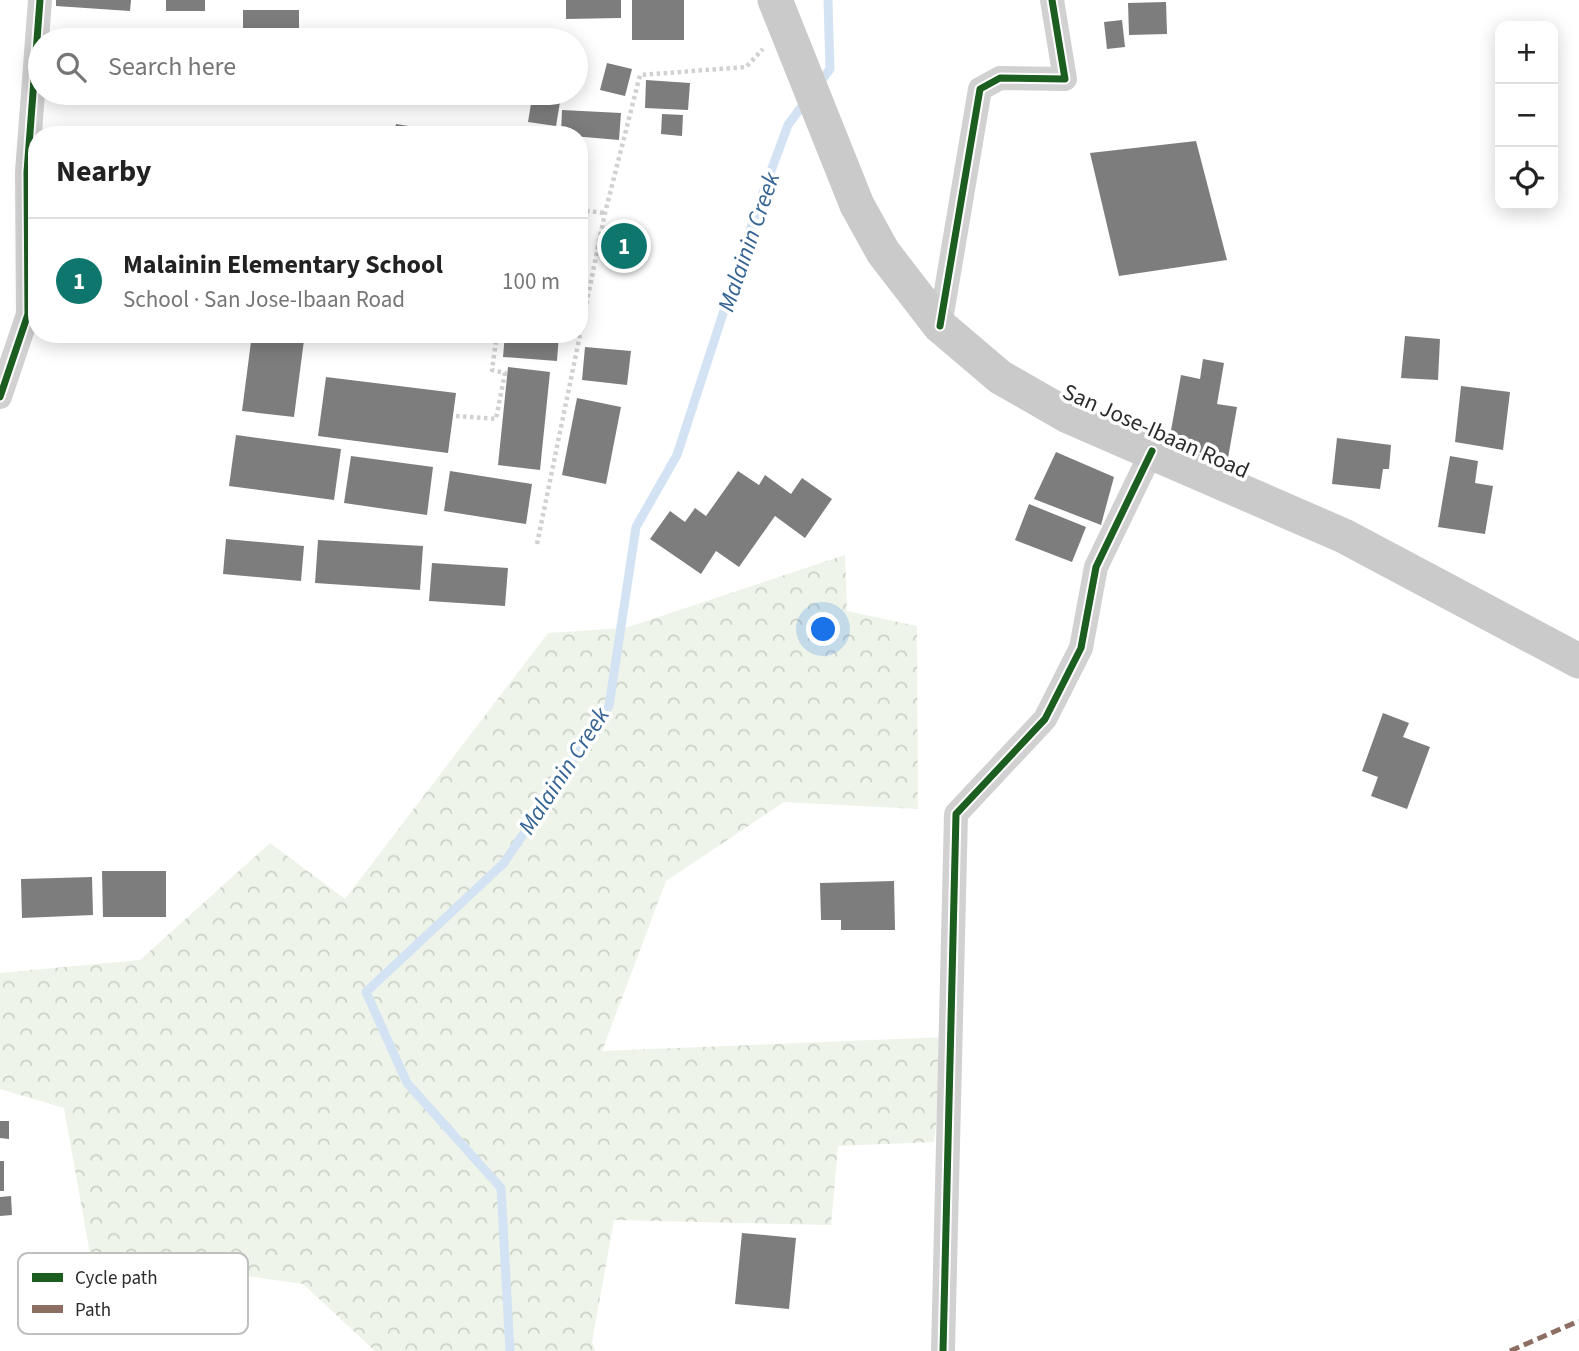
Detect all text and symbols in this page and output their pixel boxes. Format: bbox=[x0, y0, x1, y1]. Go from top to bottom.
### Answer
map controls bbox=[1495, 21, 1558, 210]
button: + bbox=[1495, 21, 1558, 84]
search box bbox=[28, 28, 588, 105]
icon: search bbox=[52, 48, 90, 86]
text: Search here bbox=[108, 48, 236, 85]
button: − bbox=[1495, 84, 1558, 147]
button: locate bbox=[1495, 147, 1558, 210]
text: Nearby bbox=[56, 150, 151, 193]
water label: Malainin Creek bbox=[709, 167, 789, 317]
pin: 1 bbox=[601, 220, 647, 272]
text: Malainin Elementary School bbox=[123, 246, 443, 283]
text: 1 bbox=[73, 265, 85, 298]
text: 100 m bbox=[502, 265, 560, 298]
text: School · San Jose-Ibaan Road bbox=[123, 283, 405, 316]
street label: San Jose-Ibaan Road bbox=[1057, 375, 1255, 487]
your location bbox=[806, 612, 840, 646]
water label: Malainin Creek bbox=[510, 700, 619, 842]
legend bbox=[18, 1253, 248, 1334]
text: Cycle path bbox=[75, 1265, 157, 1292]
text: Path bbox=[75, 1297, 111, 1324]

